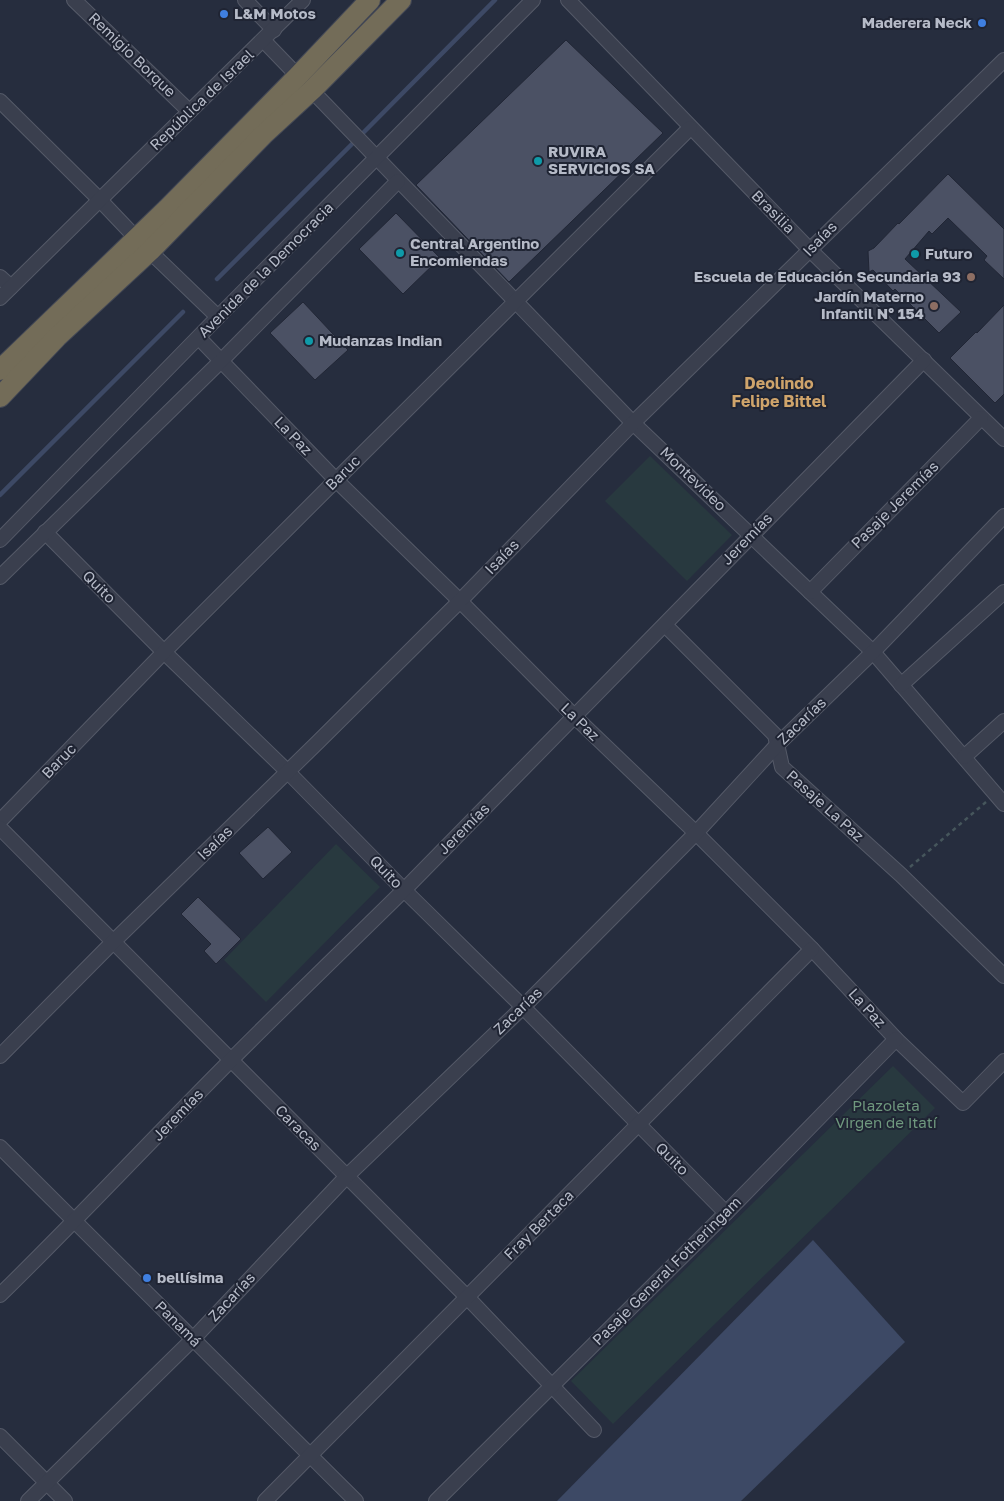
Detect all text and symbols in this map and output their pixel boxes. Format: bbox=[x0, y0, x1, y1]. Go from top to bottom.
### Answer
place label: L&M Motos bbox=[234, 4, 316, 22]
street label: Remigio Borque bbox=[86, 8, 180, 100]
marker: L&M Motos bbox=[218, 8, 230, 20]
place label: Maderera Neck bbox=[862, 13, 972, 31]
marker: Maderera Neck bbox=[976, 17, 988, 29]
street label: República de Israel bbox=[146, 45, 257, 154]
place label: RUVIRA SERVICIOS SA bbox=[548, 142, 655, 177]
marker: RUVIRA SERVICIOS SA bbox=[532, 155, 544, 167]
street label: Brasilia bbox=[748, 186, 799, 237]
street label: Avenida de la Democracia bbox=[194, 198, 337, 341]
street label: Isaías bbox=[798, 217, 840, 260]
place label: Central Argentino Encomiendas bbox=[410, 234, 539, 269]
place label: Futuro bbox=[925, 244, 972, 262]
marker: Central Argentino Encomiendas bbox=[394, 247, 406, 259]
marker: Futuro bbox=[909, 248, 921, 260]
place label: Escuela de Educación Secundaria 93 bbox=[694, 267, 961, 285]
marker: Escuela de Educación Secundaria 93 bbox=[965, 271, 977, 283]
place label: Jardín Materno Infantil N° 154 bbox=[814, 287, 924, 322]
marker: Jardín Materno Infantil N° 154 bbox=[928, 300, 940, 312]
place label: Mudanzas Indian bbox=[319, 331, 442, 349]
marker: Mudanzas Indian bbox=[303, 335, 315, 347]
district label: Deolindo Felipe Bittel bbox=[732, 373, 827, 411]
street label: La Paz bbox=[271, 412, 317, 459]
street label: Montevideo bbox=[657, 442, 730, 514]
street label: Baruc bbox=[321, 451, 363, 493]
street label: Pasaje Jeremías bbox=[847, 457, 942, 552]
street label: Jeremías bbox=[717, 509, 775, 568]
street label: Isaías bbox=[480, 535, 522, 578]
street label: Quito bbox=[79, 566, 120, 607]
street label: Zacarías bbox=[773, 693, 829, 748]
street label: La Paz bbox=[558, 699, 604, 744]
street label: Baruc bbox=[37, 739, 79, 782]
street label: Pasaje La Paz bbox=[783, 766, 868, 845]
street label: Jeremías bbox=[434, 799, 493, 858]
street label: Isaías bbox=[193, 821, 236, 863]
street label: Quito bbox=[367, 851, 407, 892]
street label: Zacarías bbox=[489, 983, 545, 1038]
street label: La Paz bbox=[845, 984, 890, 1031]
street label: Jeremías bbox=[148, 1085, 206, 1144]
park label: Plazoleta Virgen de Itatí bbox=[835, 1096, 938, 1131]
street label: Caracas bbox=[272, 1101, 325, 1154]
street label: Quito bbox=[652, 1138, 693, 1179]
street label: Fray Bertaca bbox=[500, 1186, 577, 1263]
street label: Pasaje General Fotheringam bbox=[588, 1192, 744, 1348]
place label: bellísima bbox=[157, 1268, 224, 1286]
street label: Zacarías bbox=[204, 1268, 258, 1325]
marker: bellísima bbox=[141, 1272, 153, 1284]
street label: Panamá bbox=[152, 1297, 205, 1350]

